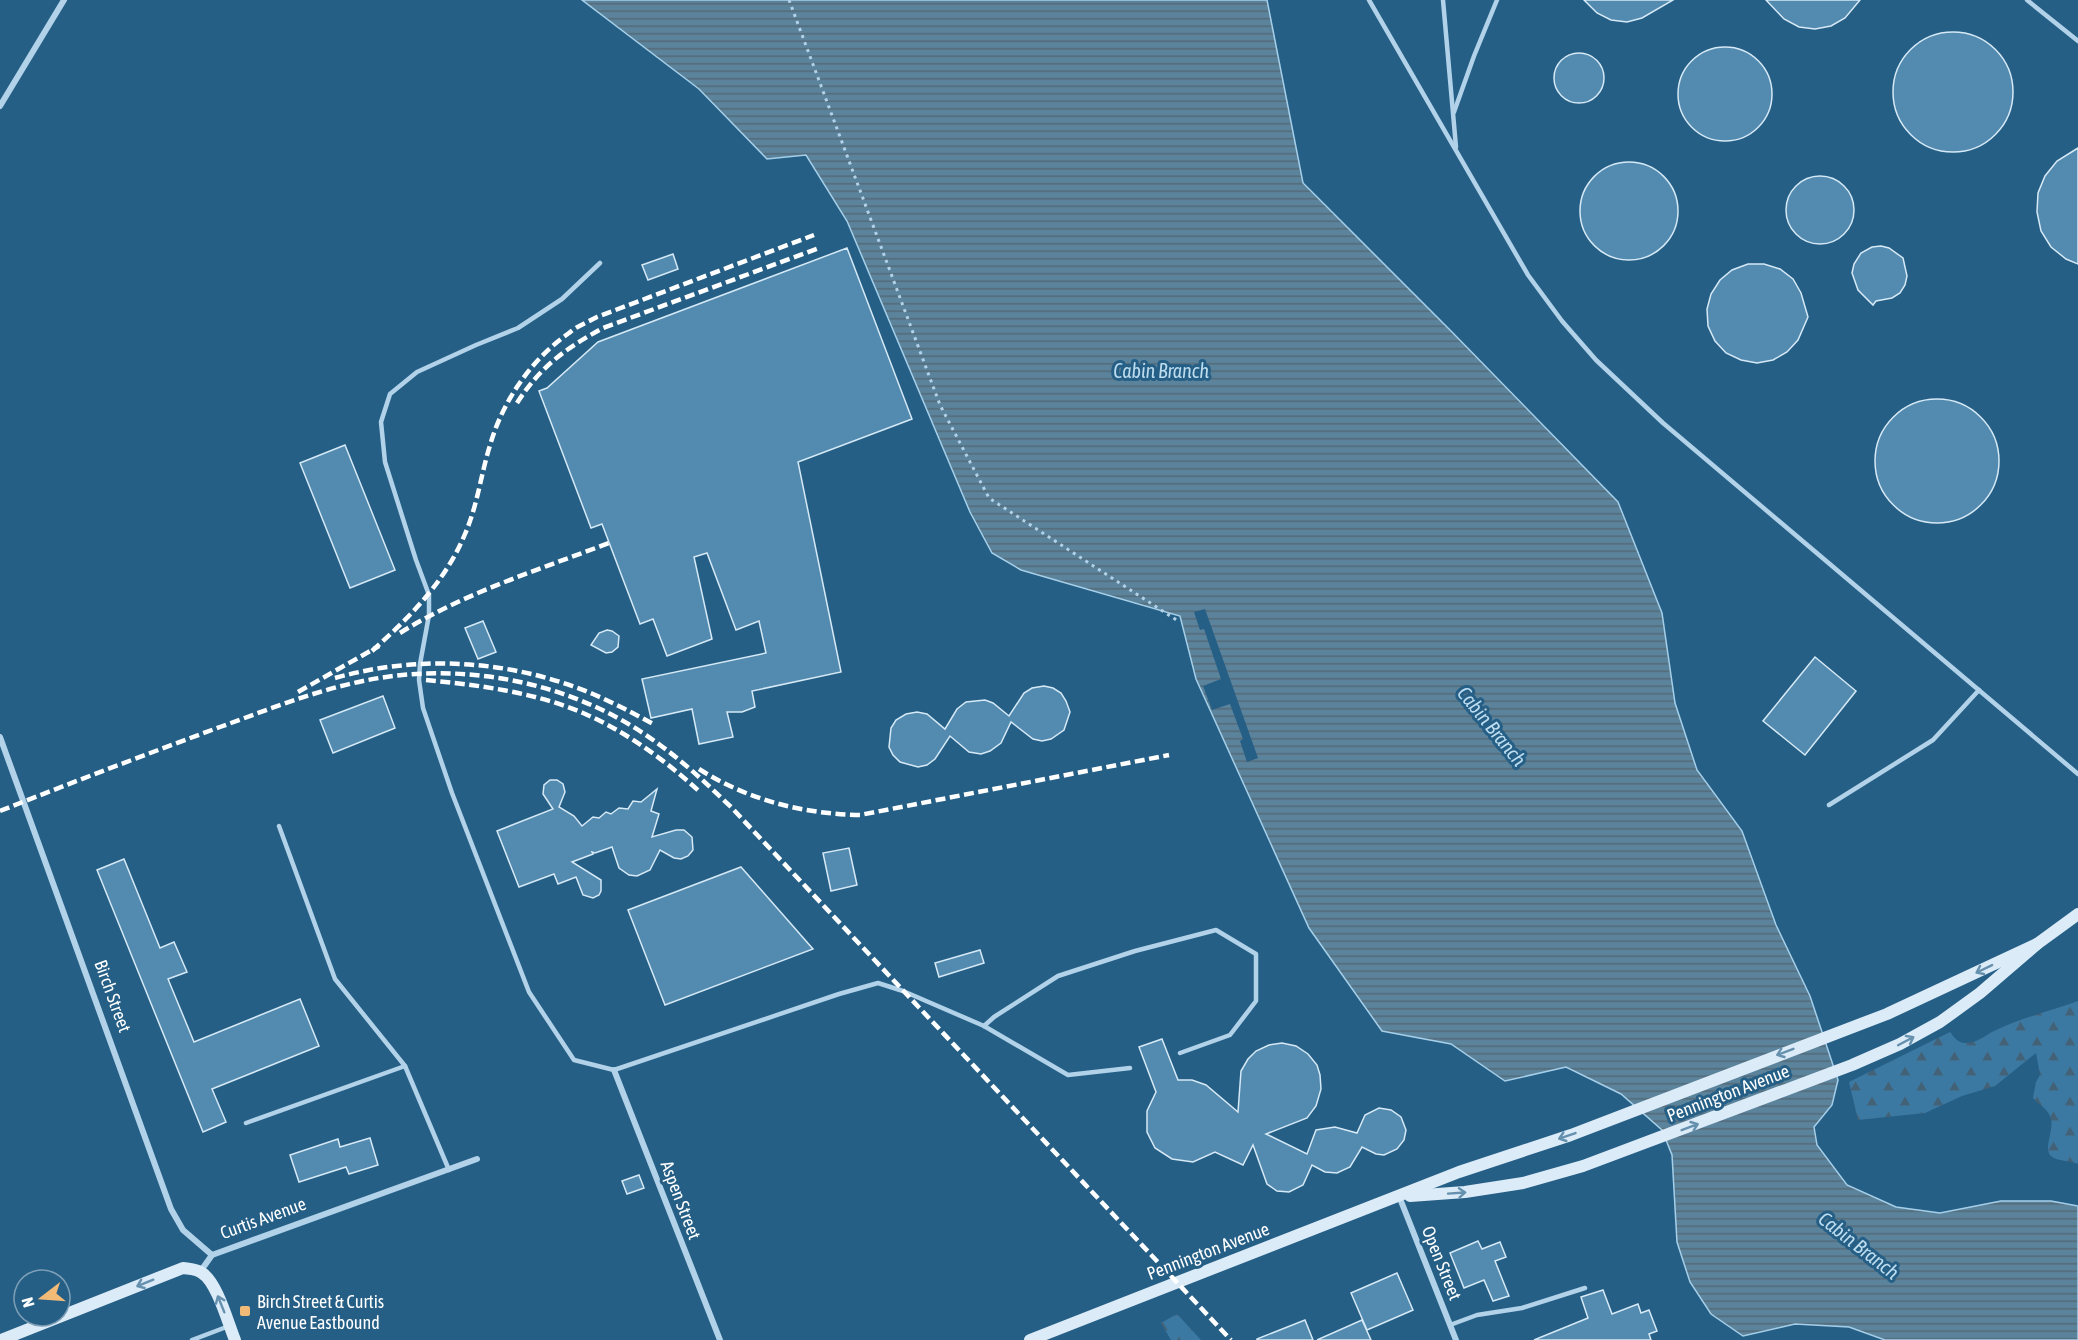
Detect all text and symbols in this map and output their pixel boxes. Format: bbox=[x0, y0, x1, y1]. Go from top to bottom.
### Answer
water label: Cabin Branch bbox=[1113, 359, 1209, 382]
water label: Cabin Branch bbox=[1453, 682, 1531, 771]
street label: Birch Street bbox=[90, 957, 136, 1035]
one-way arrow bbox=[1975, 964, 1993, 976]
one-way arrow bbox=[1896, 1035, 1914, 1046]
one-way arrow bbox=[1777, 1048, 1795, 1059]
street label: Pennington Avenue bbox=[1664, 1060, 1792, 1126]
one-way arrow bbox=[1680, 1121, 1699, 1132]
one-way arrow bbox=[1559, 1132, 1577, 1143]
street label: Aspen Street bbox=[656, 1158, 706, 1242]
one-way arrow bbox=[1447, 1187, 1467, 1198]
street label: Curtis Avenue bbox=[217, 1193, 309, 1243]
water label: Cabin Branch bbox=[1814, 1206, 1904, 1284]
street label: Pennington Avenue bbox=[1144, 1218, 1272, 1284]
street label: Open Street bbox=[1418, 1223, 1466, 1303]
north arrow bbox=[12, 1268, 72, 1328]
one-way arrow bbox=[136, 1278, 155, 1289]
place label: Birch Street & Curtis Avenue Eastbound bbox=[257, 1291, 384, 1333]
text: N bbox=[18, 1295, 38, 1310]
one-way arrow bbox=[215, 1295, 226, 1314]
marker: Birch Street & Curtis Avenue Eastbound bbox=[238, 1304, 252, 1318]

